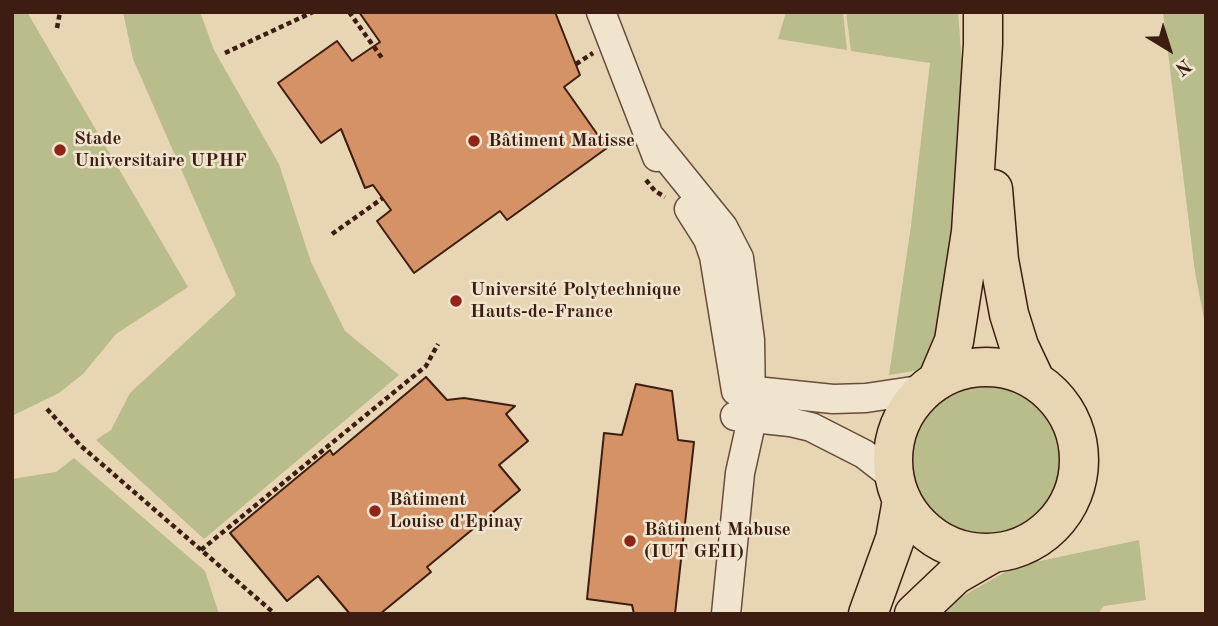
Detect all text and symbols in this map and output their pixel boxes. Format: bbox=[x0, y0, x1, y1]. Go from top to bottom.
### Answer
north arrow bbox=[1134, 14, 1204, 84]
text: N bbox=[1171, 54, 1194, 78]
place label: Stade Universitaire UPHF bbox=[74, 128, 247, 172]
place label: Bâtiment Matisse bbox=[488, 130, 635, 152]
marker: Bâtiment Matisse bbox=[466, 133, 482, 149]
marker: Stade Universitaire UPHF bbox=[52, 142, 68, 158]
place label: Université Polytechnique Hauts-de-France bbox=[470, 279, 681, 323]
marker: Université Polytechnique Hauts-de-France bbox=[448, 293, 464, 309]
place label: Bâtiment Louise d'Epinay bbox=[389, 489, 523, 533]
marker: Bâtiment Louise d'Epinay bbox=[367, 503, 383, 519]
place label: Bâtiment Mabuse (IUT GEII) bbox=[644, 519, 791, 563]
marker: Bâtiment Mabuse (IUT GEII) bbox=[622, 533, 638, 549]

